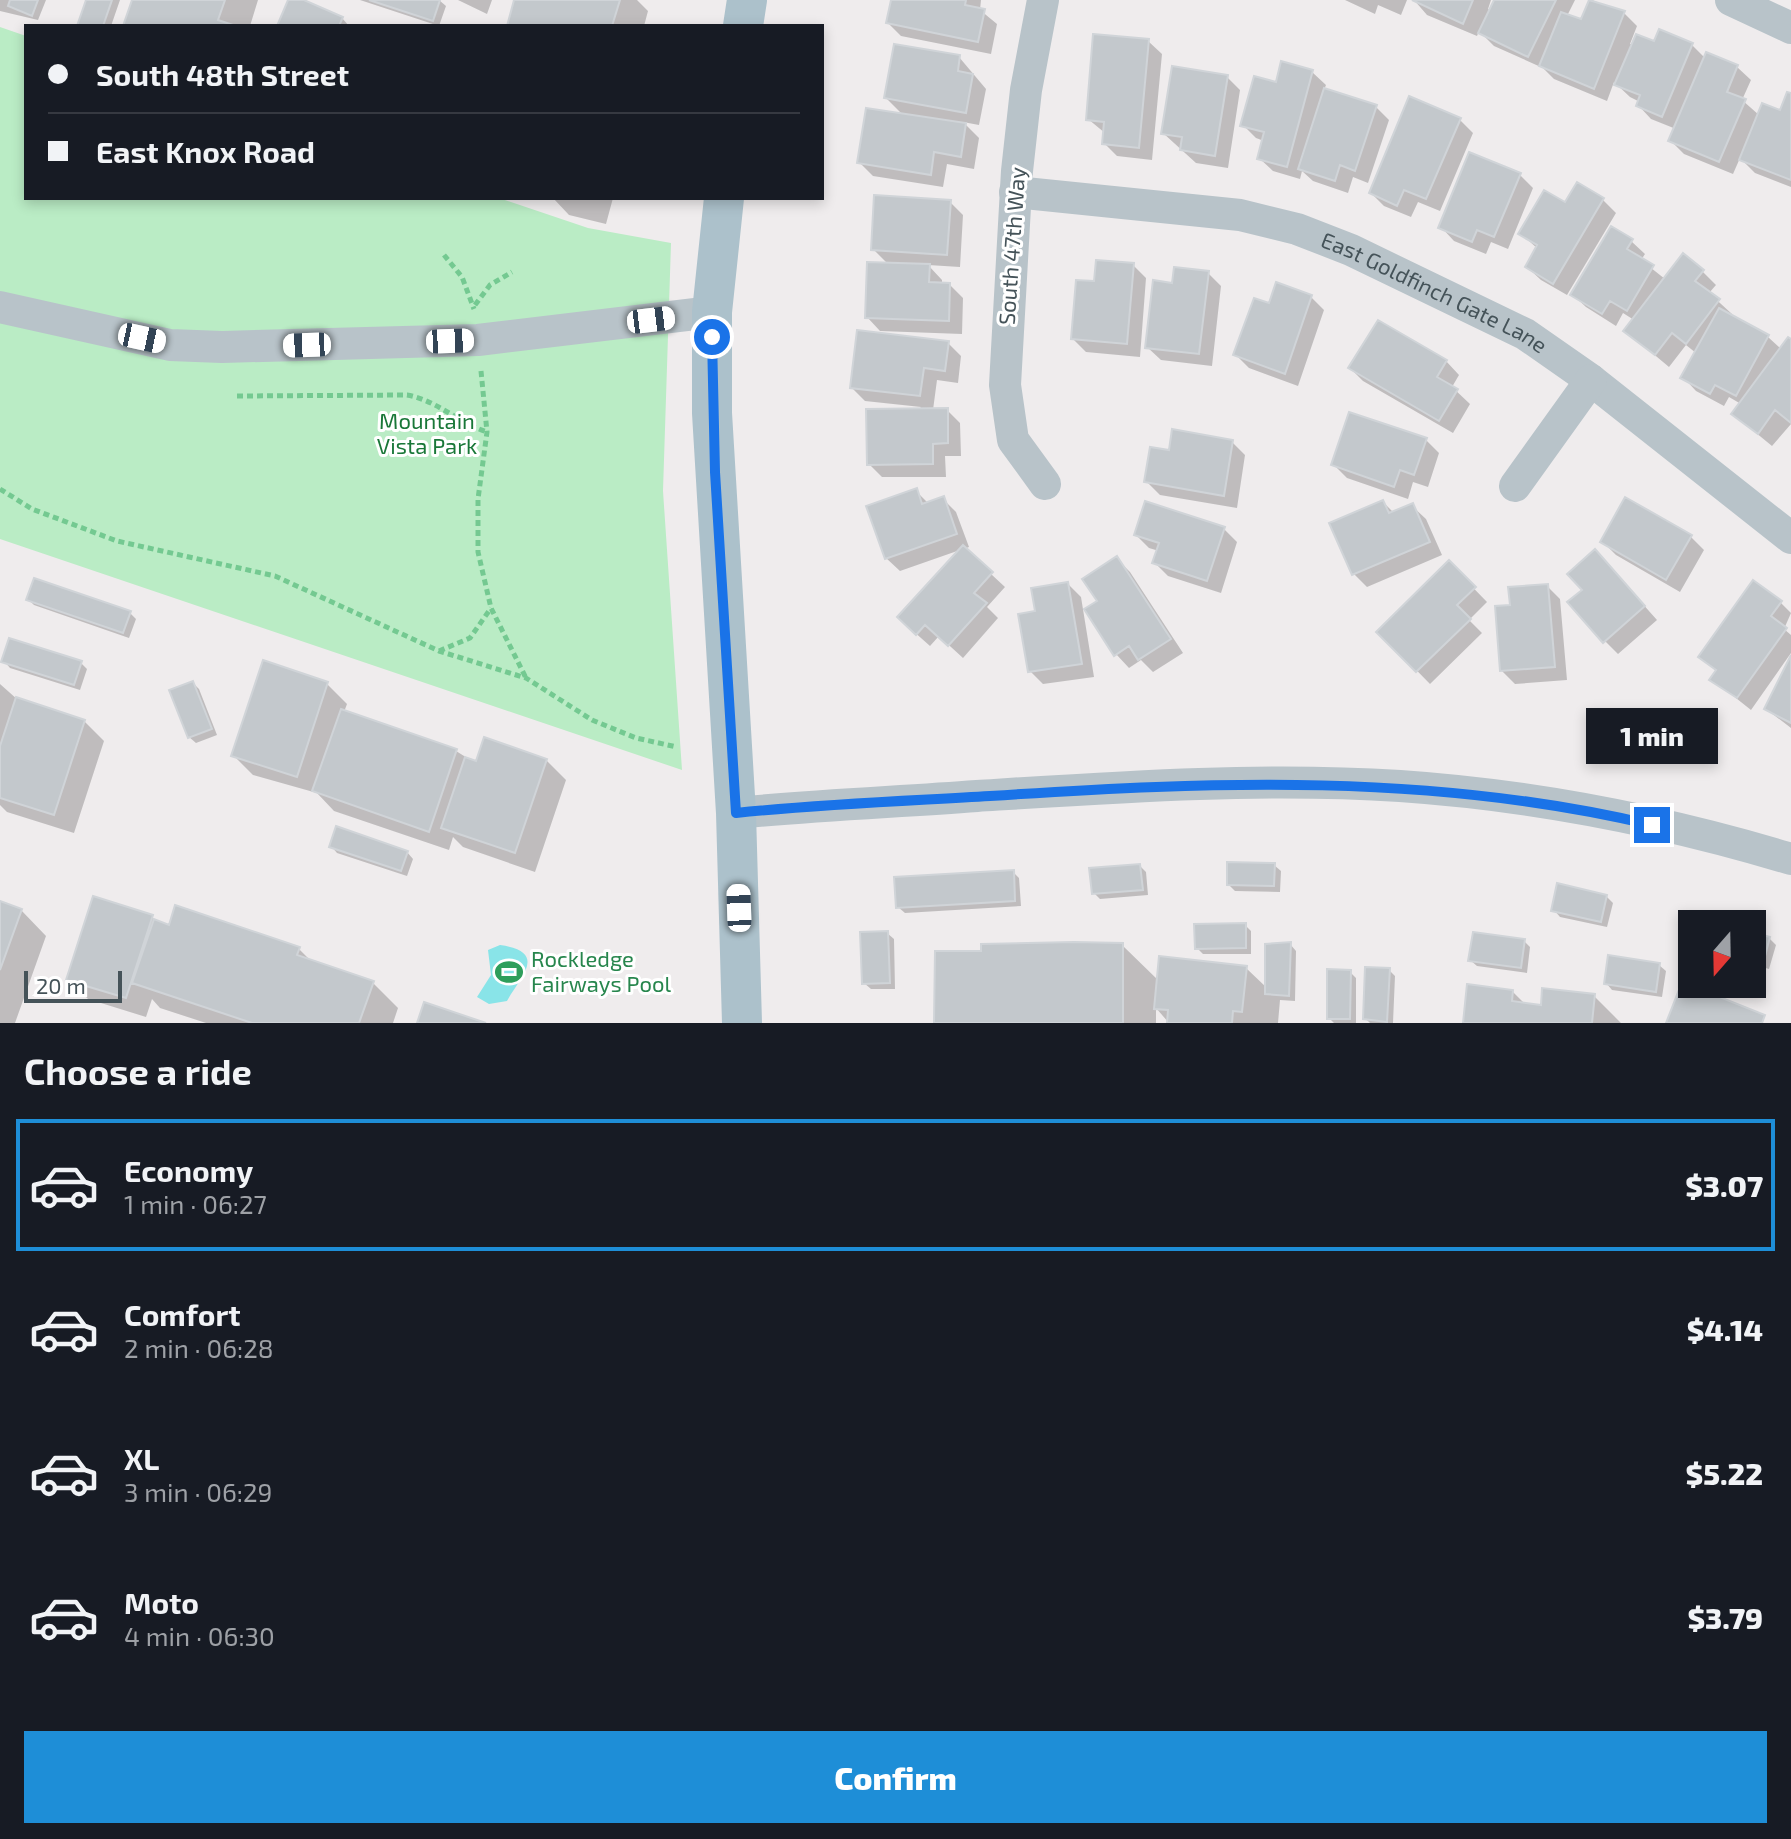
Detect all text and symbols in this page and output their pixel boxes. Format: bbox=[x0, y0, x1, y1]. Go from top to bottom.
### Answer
text: South 48th Street bbox=[96, 56, 349, 92]
text: East Knox Road bbox=[96, 133, 315, 169]
street label: South 47th Way bbox=[993, 166, 1030, 326]
street label: East Goldfinch Gate Lane bbox=[1318, 226, 1553, 358]
car bbox=[626, 305, 676, 335]
route start bbox=[694, 319, 730, 355]
car bbox=[116, 321, 168, 355]
car bbox=[426, 328, 474, 354]
car bbox=[283, 332, 331, 358]
park label: Mountain Vista Park bbox=[377, 407, 477, 458]
callout: 1 min bbox=[1586, 709, 1718, 765]
text: 1 min bbox=[1620, 720, 1684, 751]
route end bbox=[1634, 807, 1670, 843]
car bbox=[726, 884, 752, 932]
north arrow bbox=[1678, 910, 1766, 998]
map controls bbox=[1678, 910, 1766, 998]
place label: Rockledge Fairways Pool bbox=[531, 945, 671, 996]
sports icon: Rockledge Fairways Pool bbox=[494, 957, 524, 987]
scale bar bbox=[24, 967, 122, 1003]
text: 20 m bbox=[36, 972, 86, 998]
text: Choose a ride bbox=[24, 1049, 252, 1092]
icon: car bbox=[28, 1149, 100, 1221]
text: Economy bbox=[124, 1152, 253, 1188]
text: $3.07 bbox=[1685, 1167, 1763, 1203]
text: 1 min · 06:27 bbox=[124, 1188, 267, 1219]
icon: car bbox=[28, 1293, 100, 1365]
text: Comfort bbox=[124, 1296, 241, 1332]
text: $4.14 bbox=[1687, 1311, 1763, 1347]
text: 2 min · 06:28 bbox=[124, 1332, 274, 1363]
icon: car bbox=[28, 1437, 100, 1509]
text: XL bbox=[124, 1440, 159, 1476]
text: $5.22 bbox=[1686, 1455, 1763, 1491]
text: 3 min · 06:29 bbox=[124, 1476, 273, 1507]
icon: car bbox=[28, 1581, 100, 1653]
text: Moto bbox=[124, 1584, 199, 1620]
text: $3.79 bbox=[1687, 1599, 1763, 1635]
text: 4 min · 06:30 bbox=[124, 1620, 275, 1651]
button: Confirm bbox=[24, 1731, 1767, 1823]

